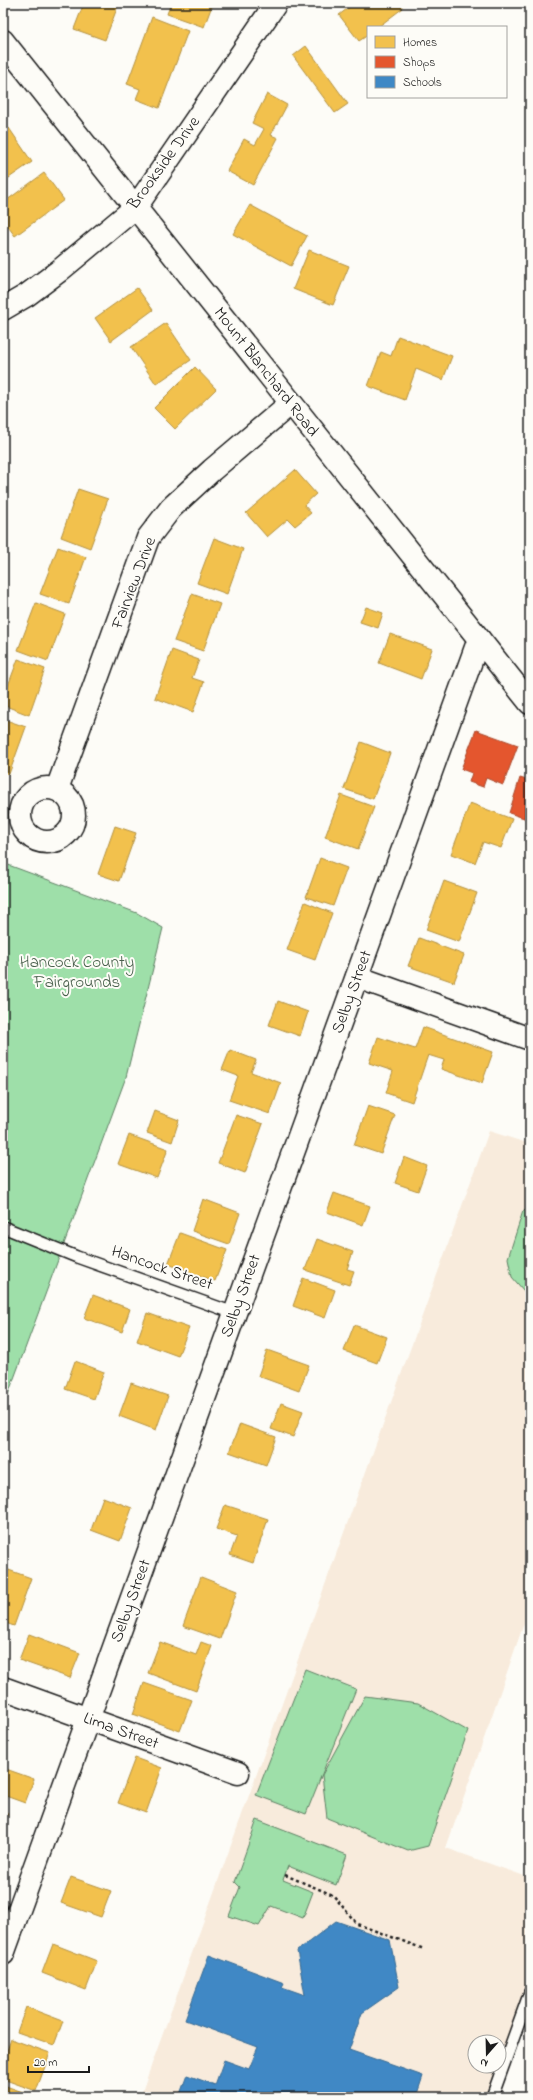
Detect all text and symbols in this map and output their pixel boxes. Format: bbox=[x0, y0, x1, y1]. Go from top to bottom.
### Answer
legend bbox=[367, 26, 507, 98]
text: Homes bbox=[403, 34, 437, 52]
text: Shops bbox=[403, 54, 435, 72]
text: Schools bbox=[403, 74, 442, 92]
street label: Brookside Drive bbox=[121, 111, 207, 216]
street label: Mount Blanchard Road bbox=[207, 302, 325, 443]
street label: Fairview Drive bbox=[105, 533, 163, 634]
street label: Selby Street bbox=[325, 947, 380, 1037]
park label: Hancock County Fairgrounds bbox=[20, 950, 134, 997]
street label: Hancock Street bbox=[108, 1239, 216, 1297]
street label: Selby Street bbox=[214, 1251, 269, 1341]
street label: Selby Street bbox=[104, 1556, 159, 1646]
street label: Lima Street bbox=[80, 1706, 163, 1756]
north arrow bbox=[467, 2034, 507, 2074]
scale bar bbox=[28, 2048, 89, 2074]
text: 20 m bbox=[34, 2054, 57, 2072]
text: N bbox=[478, 2054, 490, 2071]

